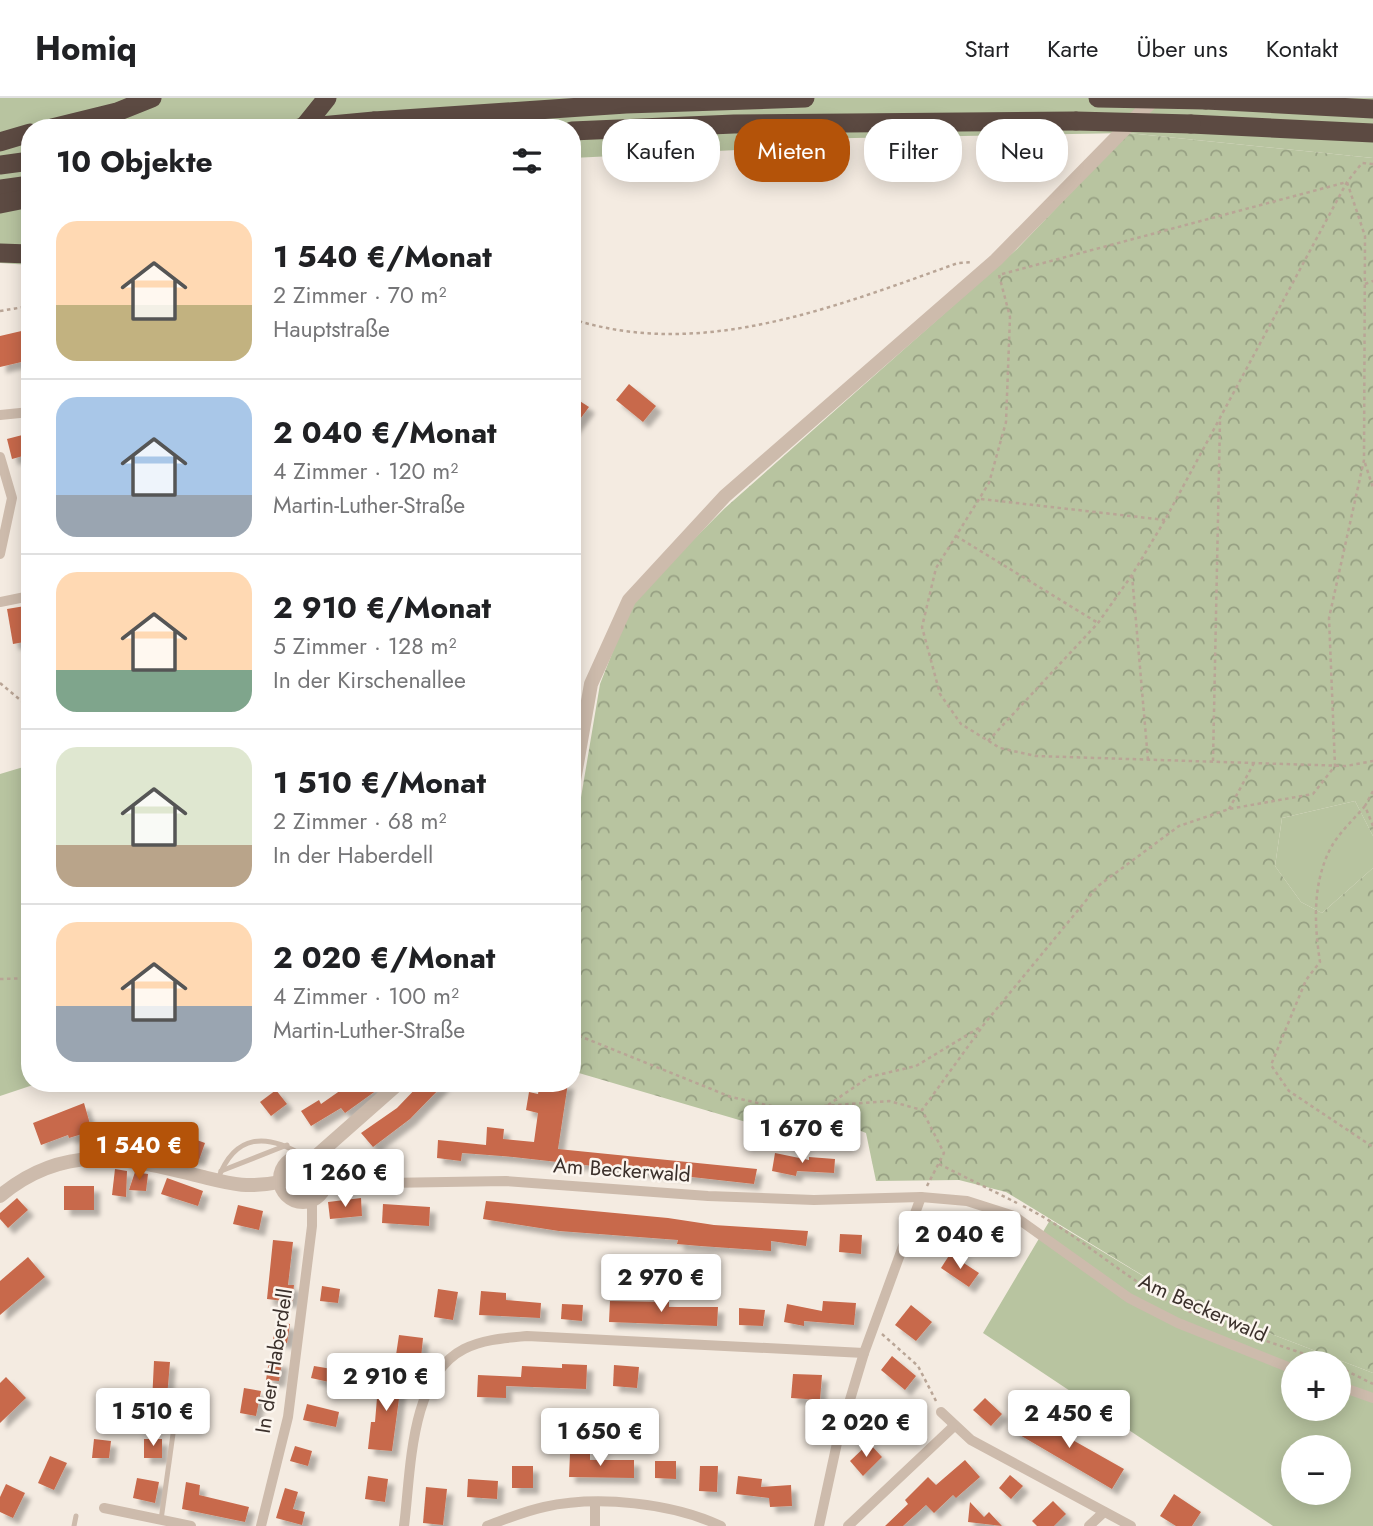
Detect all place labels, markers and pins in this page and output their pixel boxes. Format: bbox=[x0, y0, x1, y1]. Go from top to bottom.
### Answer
pin: 1 670 € bbox=[737, 1105, 867, 1165]
pin: 1 540 € bbox=[74, 1122, 204, 1182]
pin: 1 260 € bbox=[280, 1150, 410, 1209]
pin: 2 040 € bbox=[895, 1212, 1025, 1271]
pin: 2 970 € bbox=[596, 1254, 726, 1314]
pin: 2 910 € bbox=[321, 1354, 451, 1413]
pin: 1 510 € bbox=[88, 1388, 218, 1448]
pin: 2 450 € bbox=[1004, 1390, 1134, 1450]
pin: 2 020 € bbox=[801, 1400, 931, 1459]
pin: 1 650 € bbox=[535, 1408, 665, 1468]

